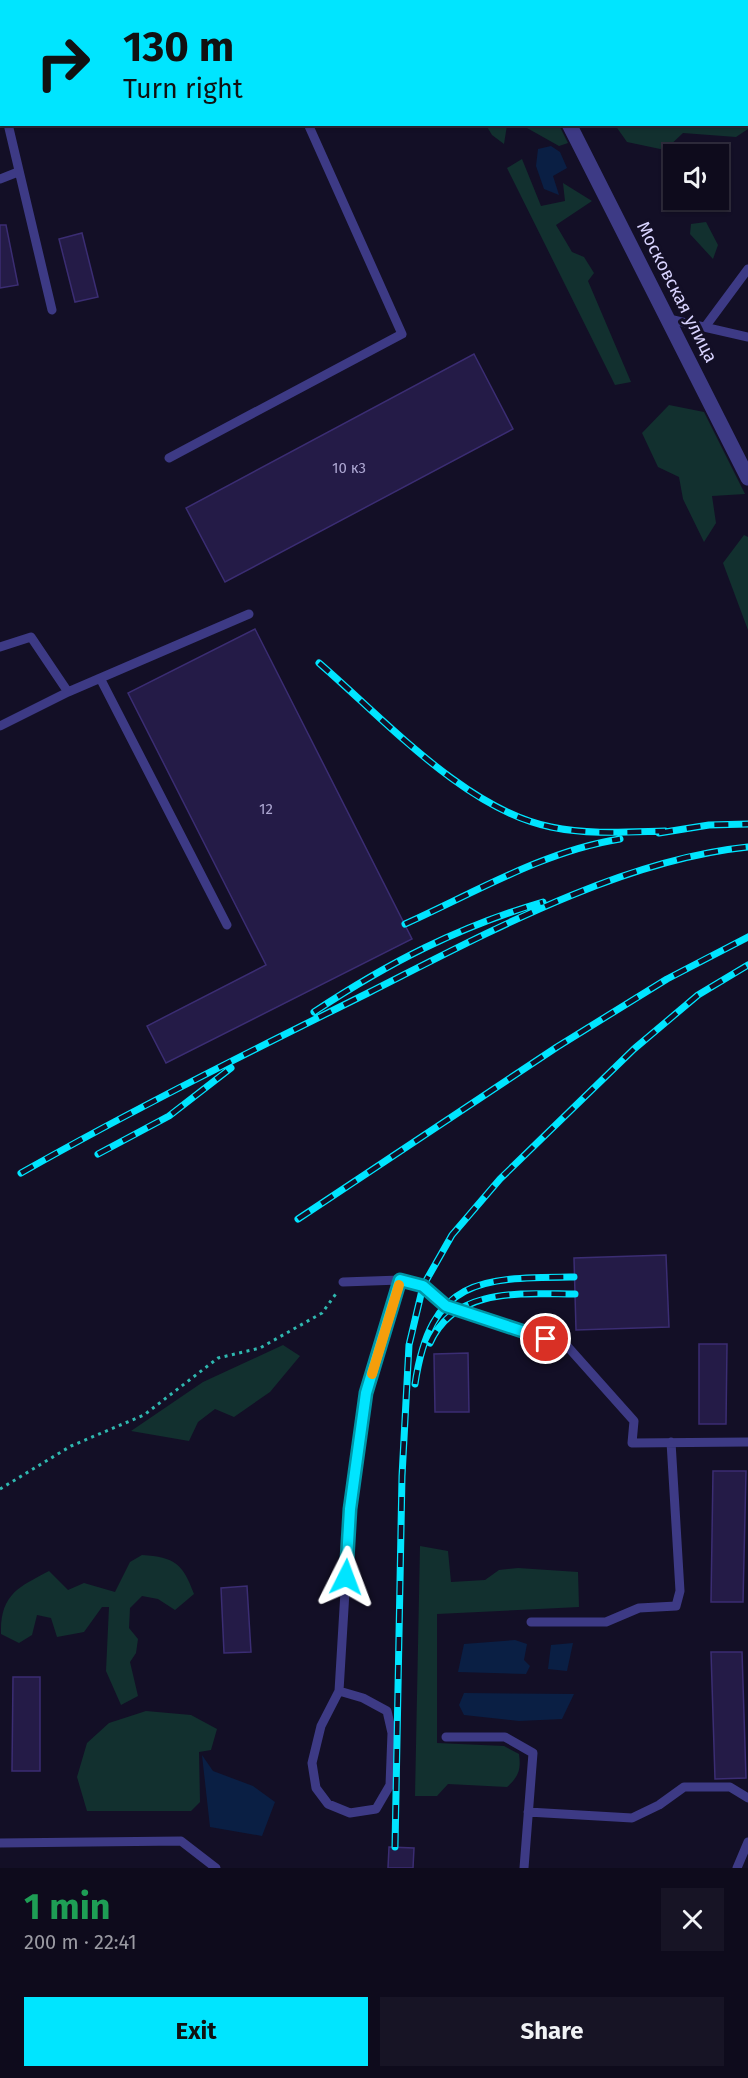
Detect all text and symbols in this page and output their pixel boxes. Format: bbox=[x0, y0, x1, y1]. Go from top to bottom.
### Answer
text: 130 m bbox=[123, 22, 234, 72]
icon: right bbox=[24, 24, 102, 102]
text: Turn right bbox=[123, 73, 243, 105]
map controls bbox=[663, 144, 729, 210]
button: sound bbox=[663, 144, 729, 210]
street label: Московская улица bbox=[632, 218, 722, 366]
house number: 10 к3 bbox=[332, 459, 366, 477]
house number: 12 bbox=[259, 800, 273, 818]
pin bbox=[520, 1313, 571, 1364]
icon: arrive bbox=[529, 1322, 562, 1355]
position arrow bbox=[314, 1545, 378, 1609]
text: 1 min bbox=[24, 1885, 111, 1929]
button: close bbox=[661, 1888, 724, 1951]
text: 200 m · 22:41 bbox=[24, 1930, 137, 1954]
button: Exit bbox=[24, 1997, 368, 2066]
button: Share bbox=[380, 1997, 724, 2066]

